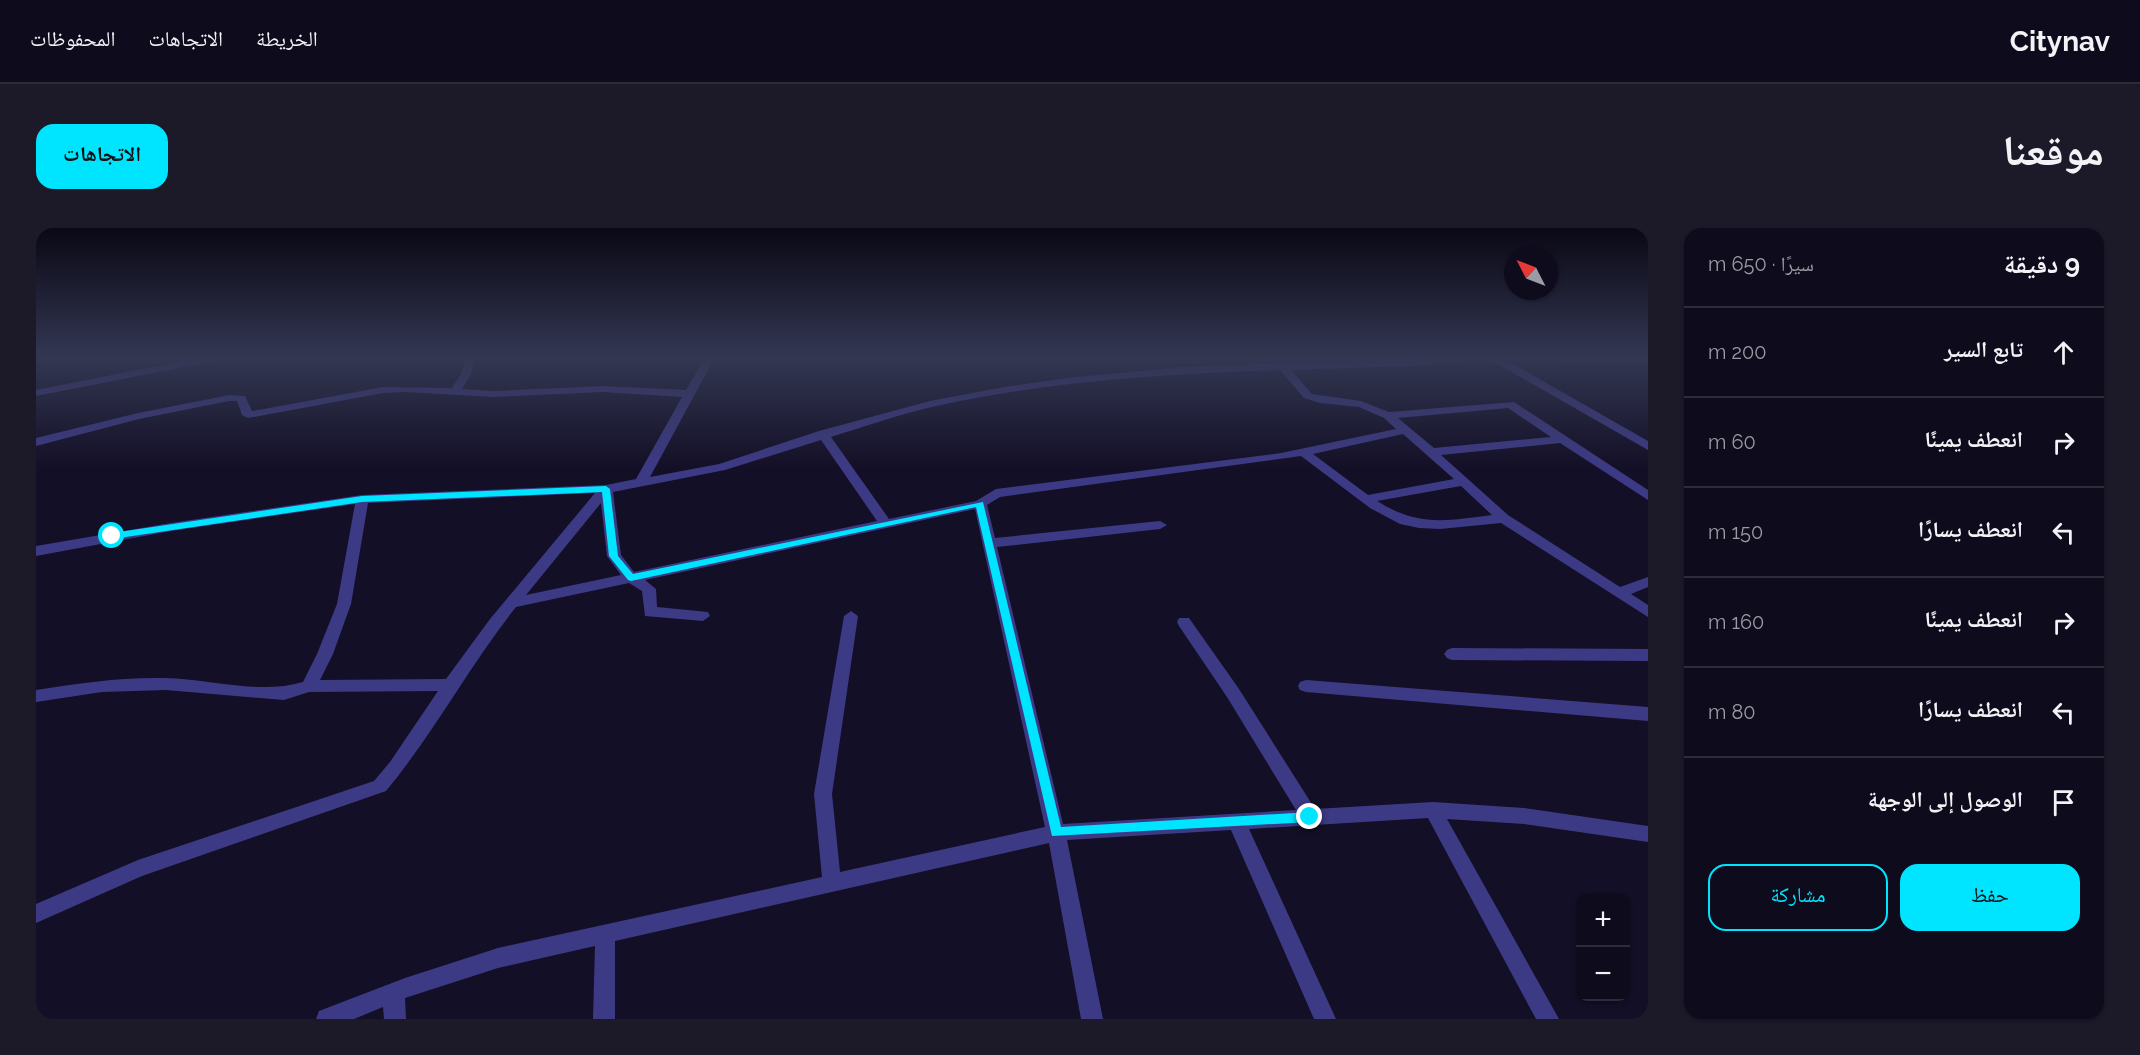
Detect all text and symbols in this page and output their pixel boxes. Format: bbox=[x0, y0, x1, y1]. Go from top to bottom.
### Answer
text: Citynav bbox=[2010, 25, 2110, 58]
text: المحفوظات bbox=[30, 26, 115, 51]
text: الاتجاهات bbox=[148, 26, 223, 51]
text: الخريطة bbox=[256, 26, 318, 51]
button: الاتجاهات bbox=[36, 124, 168, 189]
text: موقعنا bbox=[2003, 126, 2104, 175]
north arrow bbox=[1504, 246, 1558, 300]
text: 9 دقيقة bbox=[2004, 249, 2080, 279]
text: سيرًا · 650 m bbox=[1708, 252, 1814, 276]
text: تابع السير bbox=[1944, 336, 2023, 362]
icon: ahead bbox=[2047, 336, 2080, 369]
text: 200 m bbox=[1708, 340, 1766, 364]
text: انعطف يمينًا bbox=[1924, 426, 2023, 452]
icon: right bbox=[2047, 426, 2080, 459]
text: 60 m bbox=[1708, 430, 1756, 454]
text: انعطف يسارًا bbox=[1918, 516, 2023, 542]
icon: left bbox=[2047, 516, 2080, 549]
text: 150 m bbox=[1708, 520, 1763, 544]
route start bbox=[98, 522, 124, 548]
text: انعطف يمينًا bbox=[1924, 606, 2023, 632]
icon: right bbox=[2047, 606, 2080, 639]
text: 160 m bbox=[1708, 610, 1764, 634]
text: انعطف يسارًا bbox=[1918, 696, 2023, 722]
icon: left bbox=[2047, 696, 2080, 729]
text: 80 m bbox=[1708, 700, 1756, 724]
text: الوصول إلى الوجهة bbox=[1868, 786, 2023, 812]
icon: arrive bbox=[2047, 786, 2080, 819]
route end bbox=[1296, 803, 1322, 829]
button: مشاركة bbox=[1708, 864, 1888, 931]
button: حفظ bbox=[1900, 864, 2080, 931]
map controls bbox=[1576, 893, 1630, 1001]
button: + bbox=[1576, 893, 1630, 947]
button: − bbox=[1576, 947, 1630, 1001]

